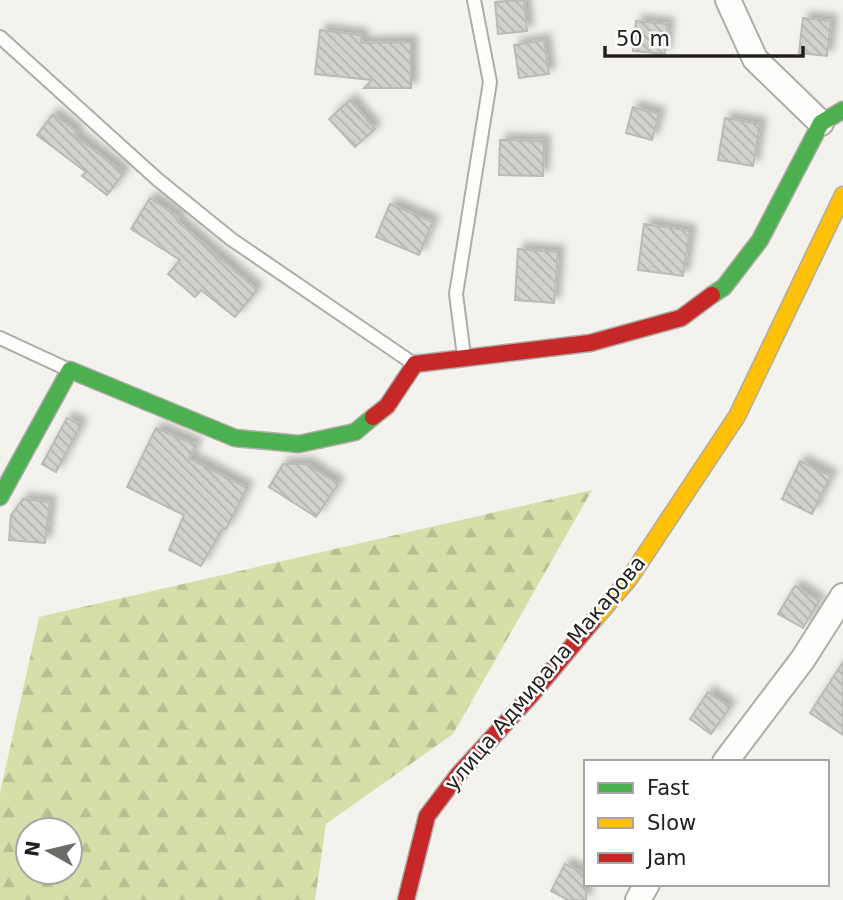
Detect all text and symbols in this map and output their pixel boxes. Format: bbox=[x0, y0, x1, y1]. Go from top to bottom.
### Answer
scale bar bbox=[605, 14, 803, 58]
text: 50 m bbox=[616, 27, 670, 51]
street label: улица Адмирала Макарова bbox=[440, 551, 650, 795]
legend bbox=[584, 760, 829, 886]
text: Fast bbox=[647, 776, 689, 800]
text: Slow bbox=[647, 811, 696, 835]
north arrow bbox=[14, 816, 84, 886]
text: N bbox=[20, 839, 44, 858]
text: Jam bbox=[645, 846, 687, 870]

